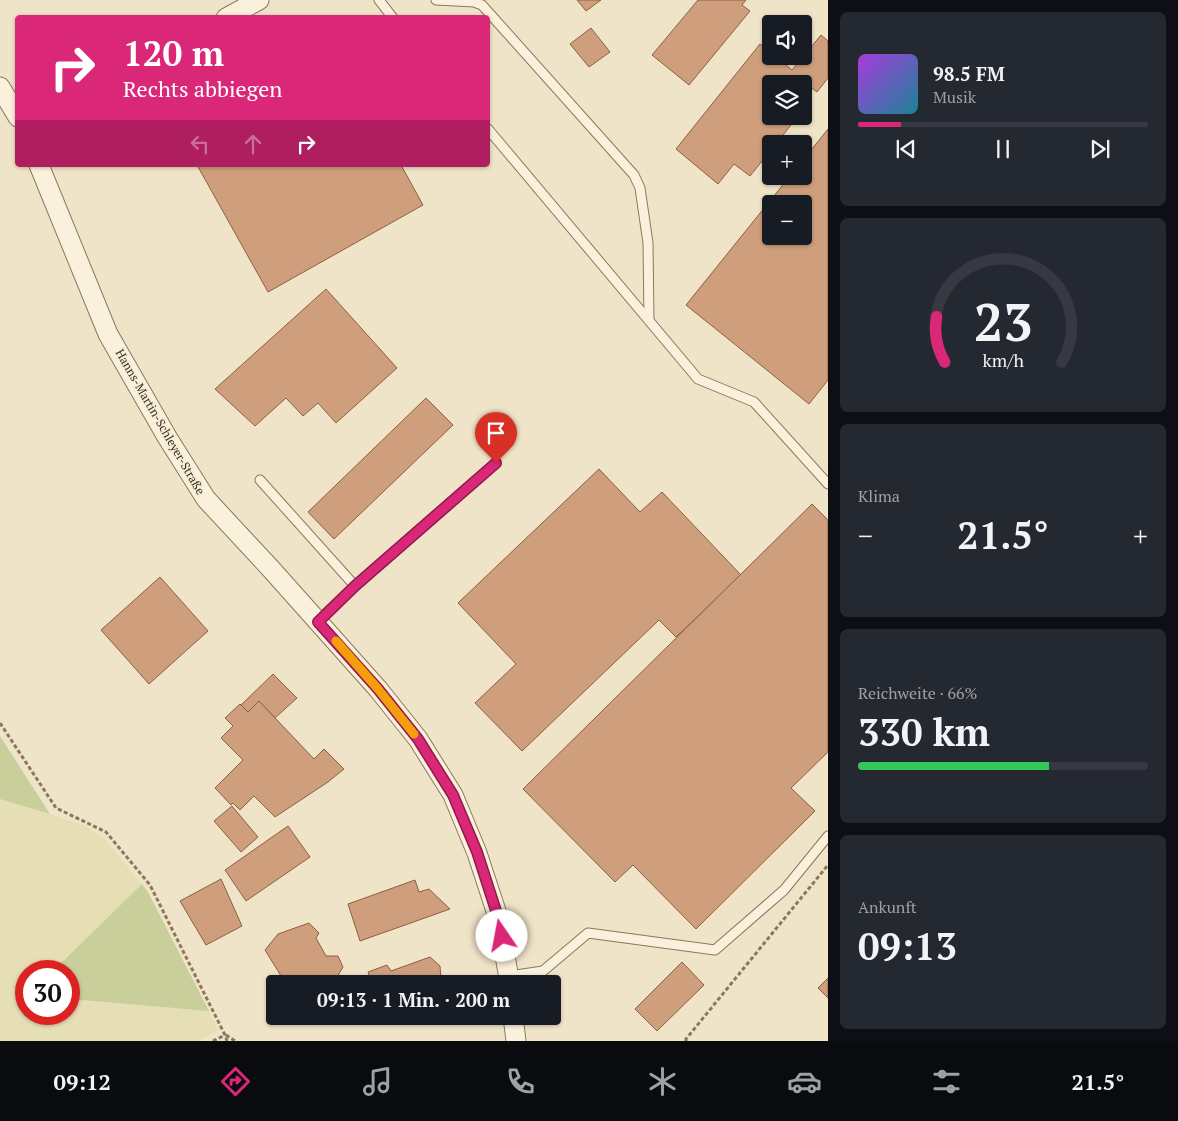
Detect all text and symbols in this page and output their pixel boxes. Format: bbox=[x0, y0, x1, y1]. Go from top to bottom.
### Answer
map controls bbox=[762, 15, 812, 245]
button: sound bbox=[762, 15, 812, 65]
text: 120 m bbox=[123, 30, 224, 76]
icon: right bbox=[40, 35, 105, 100]
text: 98.5 FM bbox=[933, 61, 1005, 86]
text: Rechts abbiegen bbox=[123, 74, 282, 103]
button: layers bbox=[762, 75, 812, 125]
text: Musik bbox=[933, 86, 976, 108]
icon: left bbox=[186, 130, 214, 158]
icon: ahead bbox=[239, 130, 267, 158]
icon: right bbox=[292, 130, 320, 158]
button: + bbox=[762, 135, 812, 185]
icon: previous bbox=[892, 135, 920, 163]
icon: pause bbox=[989, 135, 1017, 163]
icon: next bbox=[1086, 135, 1114, 163]
button: − bbox=[762, 195, 812, 245]
text: 23 bbox=[974, 287, 1032, 356]
street label: Hanns-Martin-Schleyer-Straße bbox=[113, 346, 208, 497]
text: km/h bbox=[982, 348, 1024, 372]
pin bbox=[475, 412, 517, 463]
icon: arrive bbox=[482, 419, 510, 447]
text: Klima bbox=[858, 485, 900, 507]
text: 21.5° bbox=[957, 510, 1049, 560]
text: − bbox=[858, 517, 873, 554]
text: + bbox=[1133, 517, 1148, 554]
text: Reichweite · 66% bbox=[858, 682, 978, 704]
text: 330 km bbox=[858, 707, 990, 757]
text: Ankunft bbox=[858, 896, 917, 918]
position arrow bbox=[475, 909, 527, 961]
text: 09:13 bbox=[858, 921, 957, 971]
speed limit sign: 30 bbox=[15, 960, 80, 1025]
text: 09:13 · 1 Min. · 200 m bbox=[317, 987, 510, 1012]
icon: directions bbox=[218, 1064, 253, 1099]
icon: music bbox=[360, 1064, 395, 1099]
icon: phone bbox=[503, 1064, 538, 1099]
icon: climate bbox=[645, 1064, 680, 1099]
icon: car bbox=[787, 1064, 822, 1099]
icon: filters bbox=[929, 1064, 964, 1099]
text: 09:12 bbox=[54, 1067, 111, 1096]
text: 21.5° bbox=[1071, 1067, 1124, 1096]

